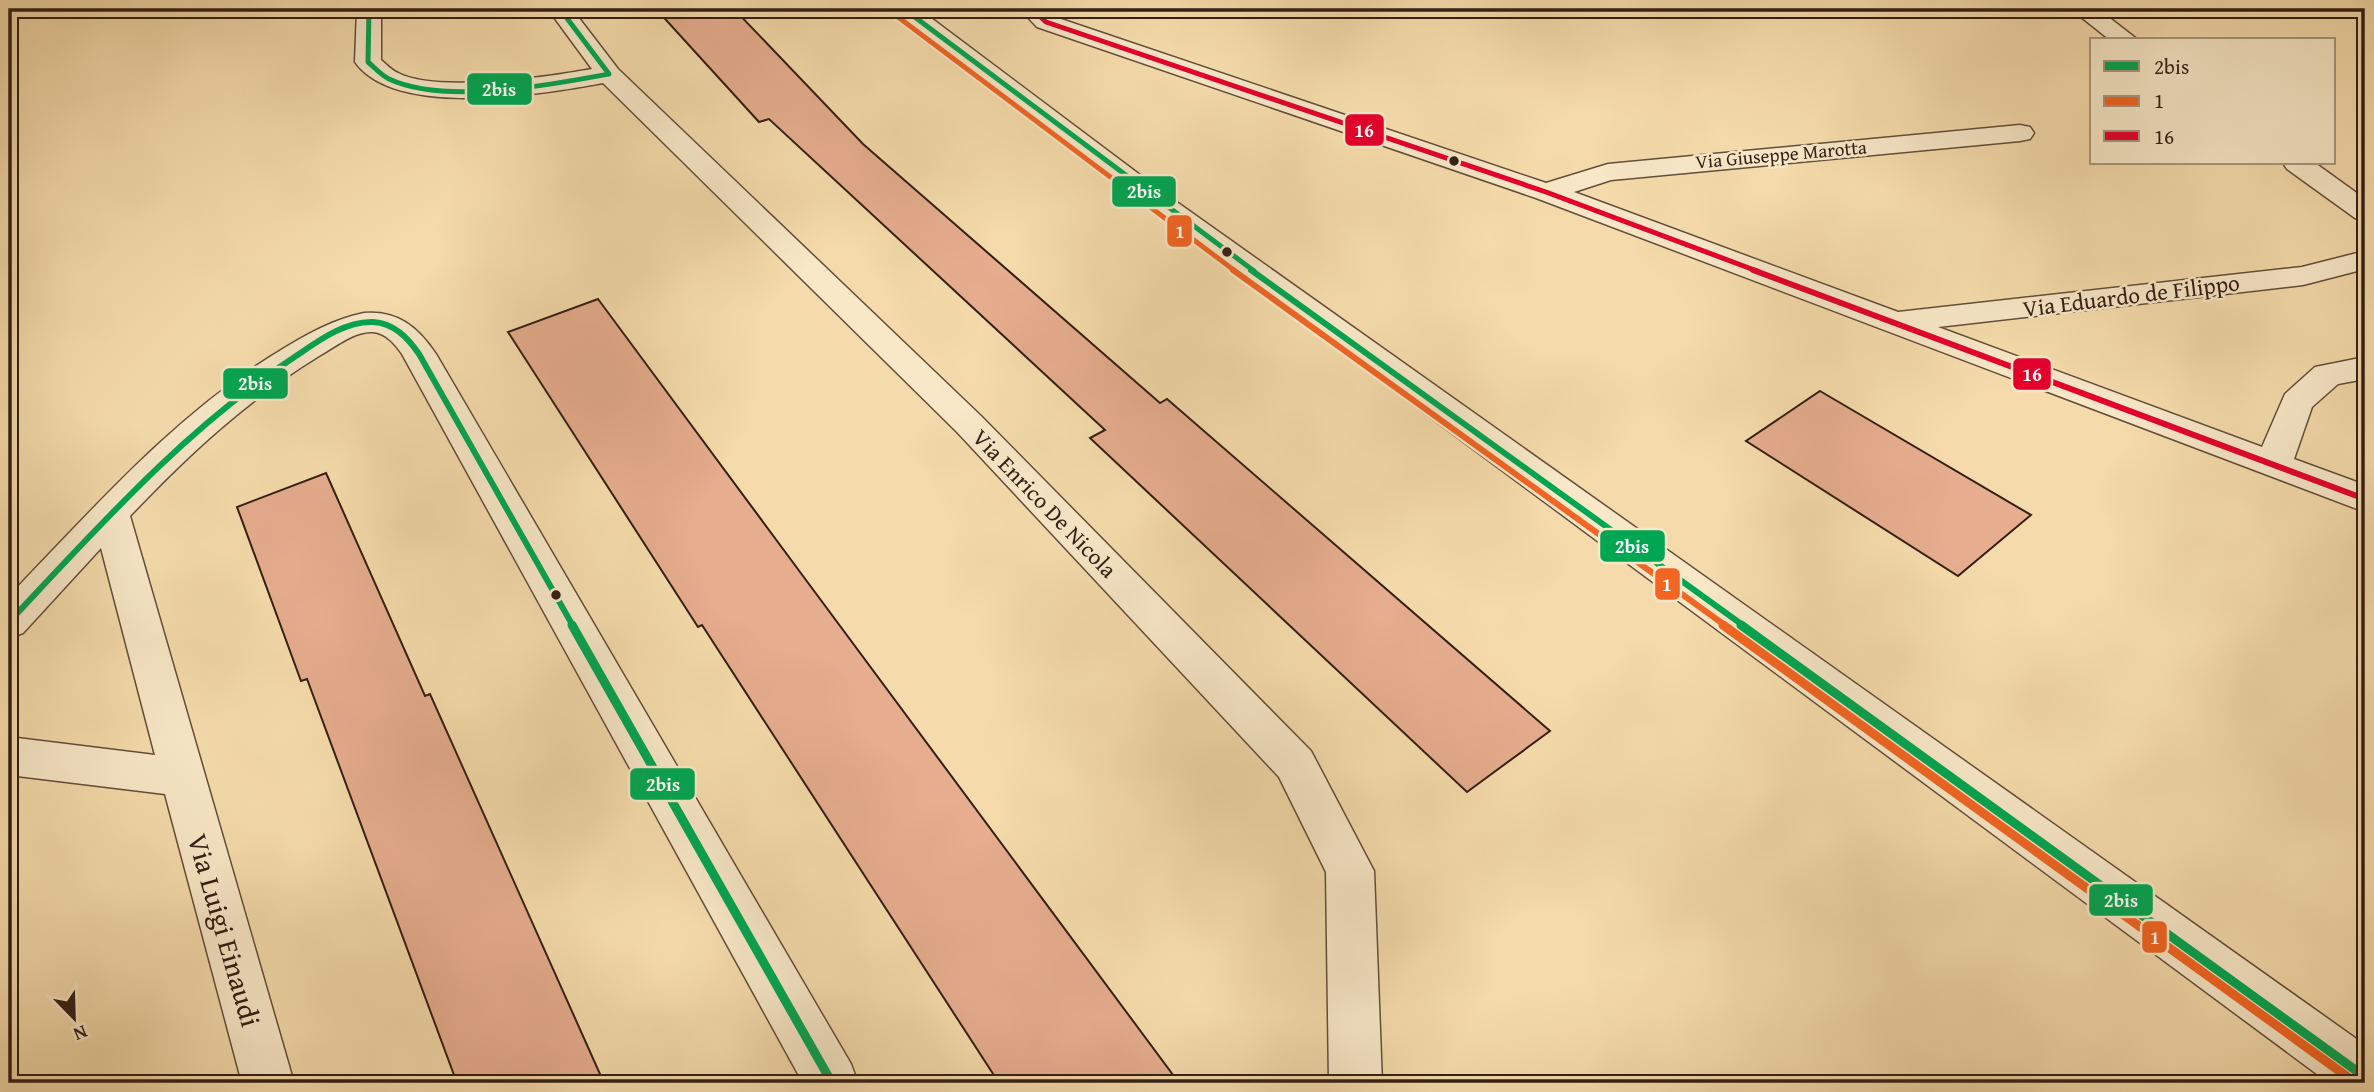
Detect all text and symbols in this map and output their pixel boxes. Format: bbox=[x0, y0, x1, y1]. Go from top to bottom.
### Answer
legend bbox=[2090, 38, 2336, 164]
text: 2bis bbox=[2154, 51, 2189, 82]
line badge: 2bis bbox=[466, 72, 533, 106]
text: 2bis bbox=[482, 75, 516, 103]
text: 1 bbox=[2154, 85, 2164, 116]
line badge: 16 bbox=[1344, 113, 1385, 147]
text: 16 bbox=[1354, 116, 1374, 144]
text: 16 bbox=[2154, 121, 2174, 152]
street label: Via Giuseppe Marotta bbox=[1694, 133, 1868, 175]
unlabelled marker bbox=[1447, 154, 1461, 168]
line badge: 2bis bbox=[1111, 175, 1177, 208]
text: 2bis bbox=[1127, 177, 1161, 205]
line badge: 1 bbox=[1166, 214, 1193, 248]
text: 1 bbox=[1175, 217, 1185, 245]
unlabelled marker bbox=[1220, 245, 1234, 259]
street label: Via Eduardo de Filippo bbox=[2021, 265, 2241, 325]
line badge: 16 bbox=[2012, 357, 2052, 391]
text: 16 bbox=[2022, 360, 2042, 388]
line badge: 2bis bbox=[222, 367, 289, 400]
text: 2bis bbox=[238, 369, 272, 397]
street label: Via Enrico De Nicola bbox=[965, 421, 1125, 585]
line badge: 2bis bbox=[1599, 529, 1666, 563]
text: 2bis bbox=[1615, 532, 1649, 560]
line badge: 1 bbox=[1654, 567, 1681, 601]
text: 1 bbox=[1662, 570, 1672, 598]
unlabelled marker bbox=[549, 588, 563, 602]
line badge: 2bis bbox=[629, 767, 696, 801]
text: 2bis bbox=[646, 770, 680, 798]
street label: Via Luigi Einaudi bbox=[178, 829, 272, 1031]
line badge: 2bis bbox=[2088, 883, 2154, 917]
text: 2bis bbox=[2104, 886, 2138, 914]
line badge: 1 bbox=[2141, 920, 2168, 954]
text: 1 bbox=[2150, 923, 2160, 951]
north arrow bbox=[38, 984, 108, 1054]
text: N bbox=[69, 1018, 92, 1049]

